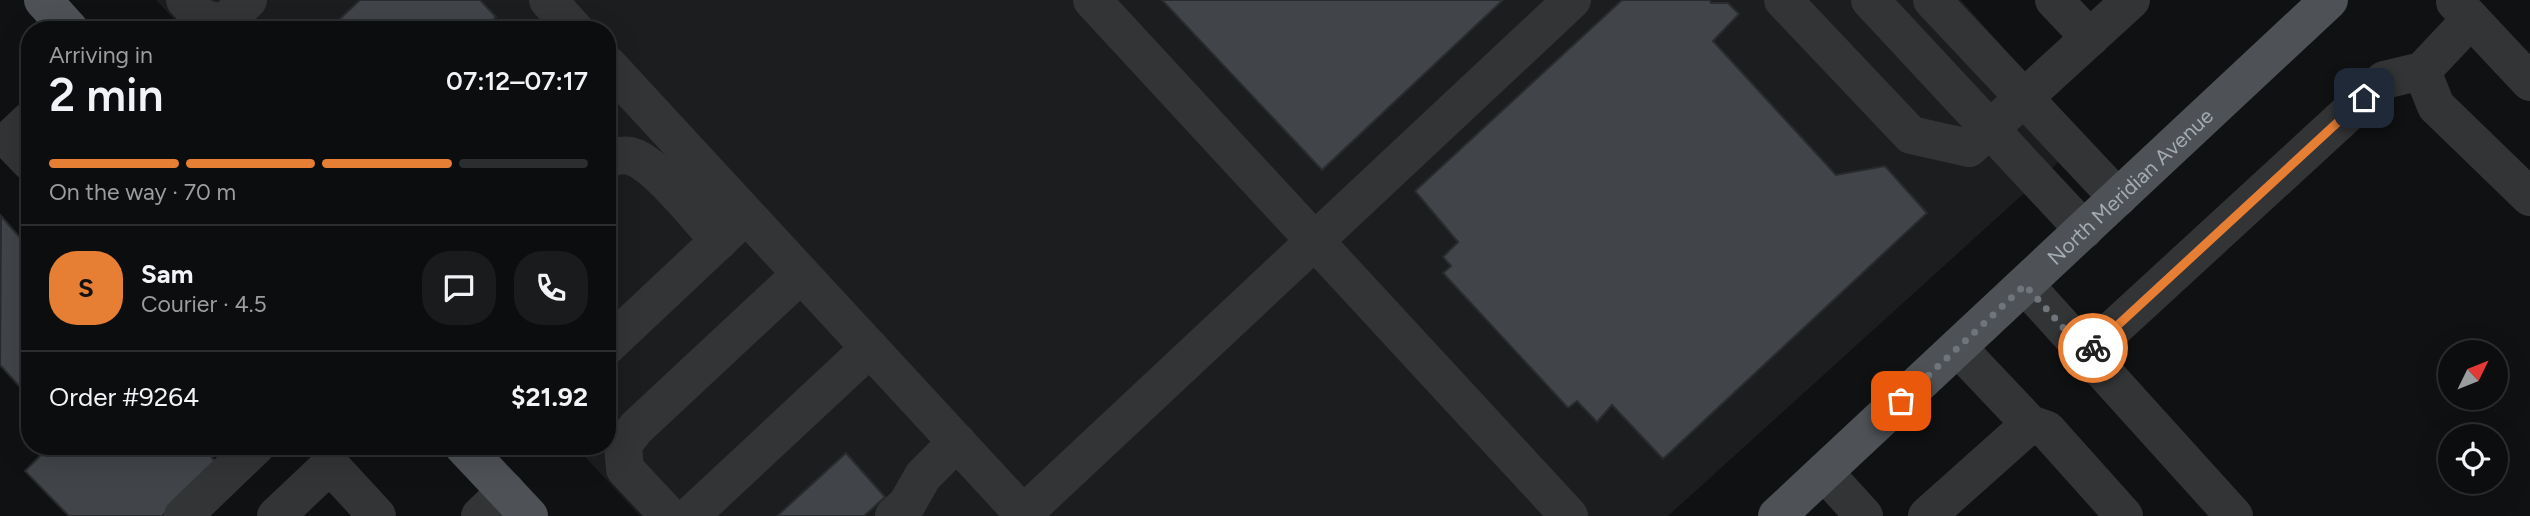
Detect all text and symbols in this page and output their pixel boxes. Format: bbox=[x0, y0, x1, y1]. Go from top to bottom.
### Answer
text: Arriving in bbox=[49, 41, 153, 69]
text: 07:12–07:17 bbox=[446, 65, 588, 97]
text: 2 min bbox=[49, 67, 164, 123]
pin bbox=[2334, 68, 2394, 128]
icon: home bbox=[2345, 79, 2383, 117]
street label: North Meridian Avenue bbox=[2042, 103, 2218, 270]
text: On the way · 70 m bbox=[49, 178, 236, 206]
button: chat bbox=[422, 251, 496, 325]
button: phone bbox=[514, 251, 588, 325]
text: Sam bbox=[141, 258, 193, 290]
text: S bbox=[78, 272, 94, 304]
text: Courier · 4.5 bbox=[141, 290, 267, 318]
courier bbox=[2058, 313, 2128, 383]
icon: bike bbox=[2074, 329, 2112, 367]
north arrow bbox=[2438, 340, 2508, 410]
map controls bbox=[2438, 340, 2508, 494]
pin bbox=[1871, 371, 1931, 431]
text: Order #9264 bbox=[49, 381, 199, 413]
text: $21.92 bbox=[511, 381, 588, 413]
icon: bag bbox=[1882, 382, 1920, 420]
button: locate bbox=[2438, 424, 2508, 494]

